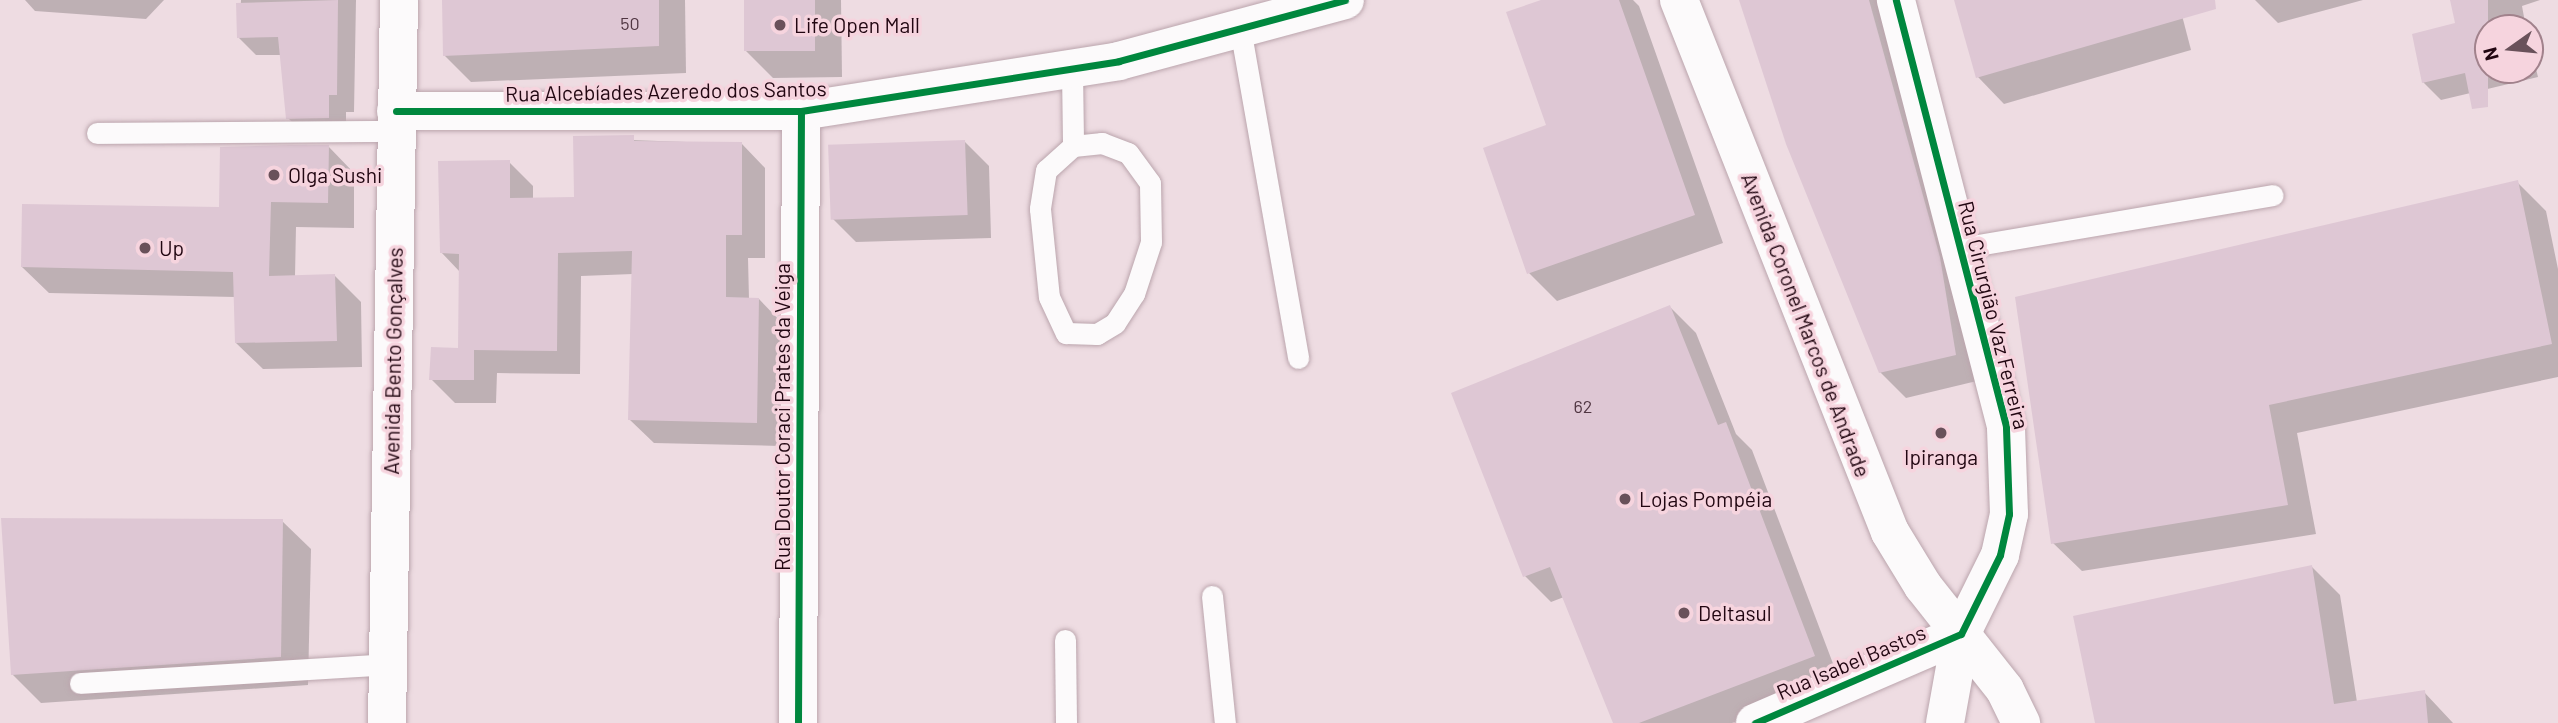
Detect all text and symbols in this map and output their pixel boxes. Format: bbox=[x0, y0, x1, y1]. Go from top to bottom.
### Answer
house number: 50 bbox=[620, 12, 640, 34]
place label: Life Open Mall bbox=[794, 12, 920, 38]
north arrow bbox=[2474, 14, 2544, 84]
marker: Life Open Mall bbox=[772, 17, 788, 33]
text: N bbox=[2477, 45, 2503, 63]
street label: Rua Alcebíades Azeredo dos Santos bbox=[505, 76, 827, 106]
place label: Olga Sushi bbox=[288, 162, 382, 188]
marker: Olga Sushi bbox=[266, 167, 282, 183]
street label: Avenida Coronel Marcos de Andrade bbox=[1736, 169, 1876, 481]
street label: Rua Cirurgião Vaz Ferreira bbox=[1953, 198, 2035, 432]
place label: Up bbox=[159, 235, 184, 261]
marker: Up bbox=[137, 240, 153, 256]
street label: Avenida Bento Gonçalves bbox=[378, 247, 408, 475]
street label: Rua Doutor Coraci Prates da Veiga bbox=[769, 263, 795, 571]
house number: 62 bbox=[1574, 395, 1592, 417]
marker: Ipiranga bbox=[1933, 425, 1949, 441]
place label: Ipiranga bbox=[1904, 444, 1978, 470]
place label: Lojas Pompéia bbox=[1639, 486, 1772, 512]
marker: Lojas Pompéia bbox=[1617, 491, 1633, 507]
place label: Deltasul bbox=[1698, 600, 1772, 626]
marker: Deltasul bbox=[1676, 605, 1692, 621]
street label: Rua Isabel Bastos bbox=[1773, 619, 1929, 705]

